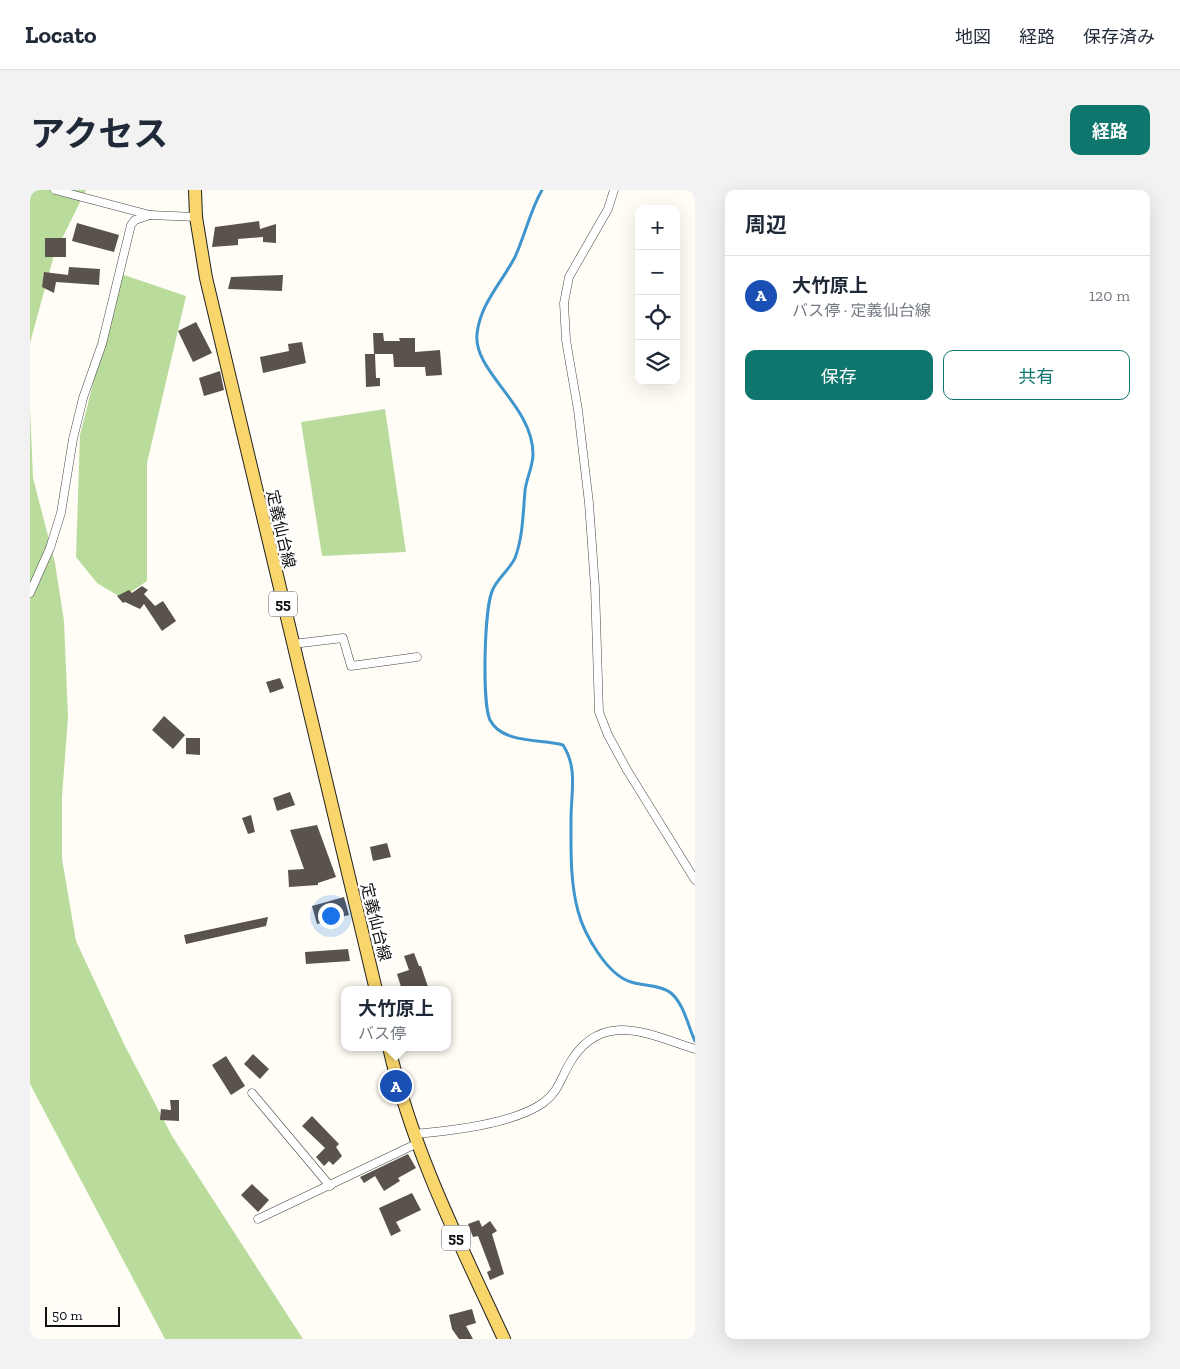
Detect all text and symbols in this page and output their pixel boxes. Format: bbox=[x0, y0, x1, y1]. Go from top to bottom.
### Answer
text: Locato bbox=[25, 20, 97, 49]
text: 地図 bbox=[955, 26, 991, 48]
text: 経路 bbox=[1019, 26, 1055, 48]
text: 保存済み bbox=[1083, 26, 1155, 48]
button: 経路 bbox=[1070, 105, 1150, 155]
text: アクセス bbox=[30, 113, 168, 155]
map controls bbox=[635, 205, 680, 385]
button: + bbox=[635, 205, 680, 250]
text: 周辺 bbox=[745, 212, 787, 237]
button: − bbox=[635, 250, 680, 295]
text: 大竹原上 bbox=[792, 274, 868, 297]
text: A bbox=[756, 286, 767, 305]
text: 120 m bbox=[1089, 286, 1130, 305]
button: locate bbox=[635, 295, 680, 340]
text: バス停 · 定義仙台線 bbox=[792, 301, 931, 320]
button: layers bbox=[635, 340, 680, 385]
button: 保存 bbox=[745, 350, 933, 400]
button: 共有 bbox=[943, 350, 1130, 400]
street label: 定義仙台線 bbox=[263, 488, 299, 570]
road number: 55 bbox=[269, 592, 297, 616]
street label: 定義仙台線 bbox=[357, 881, 395, 963]
your location bbox=[318, 903, 344, 929]
popup bbox=[341, 986, 451, 1051]
text: 大竹原上 bbox=[358, 997, 434, 1020]
text: バス停 bbox=[358, 1024, 406, 1043]
pin: A bbox=[380, 1067, 412, 1105]
road number: 55 bbox=[442, 1226, 470, 1250]
scale bar bbox=[45, 1304, 120, 1327]
text: 50 m bbox=[52, 1307, 83, 1324]

